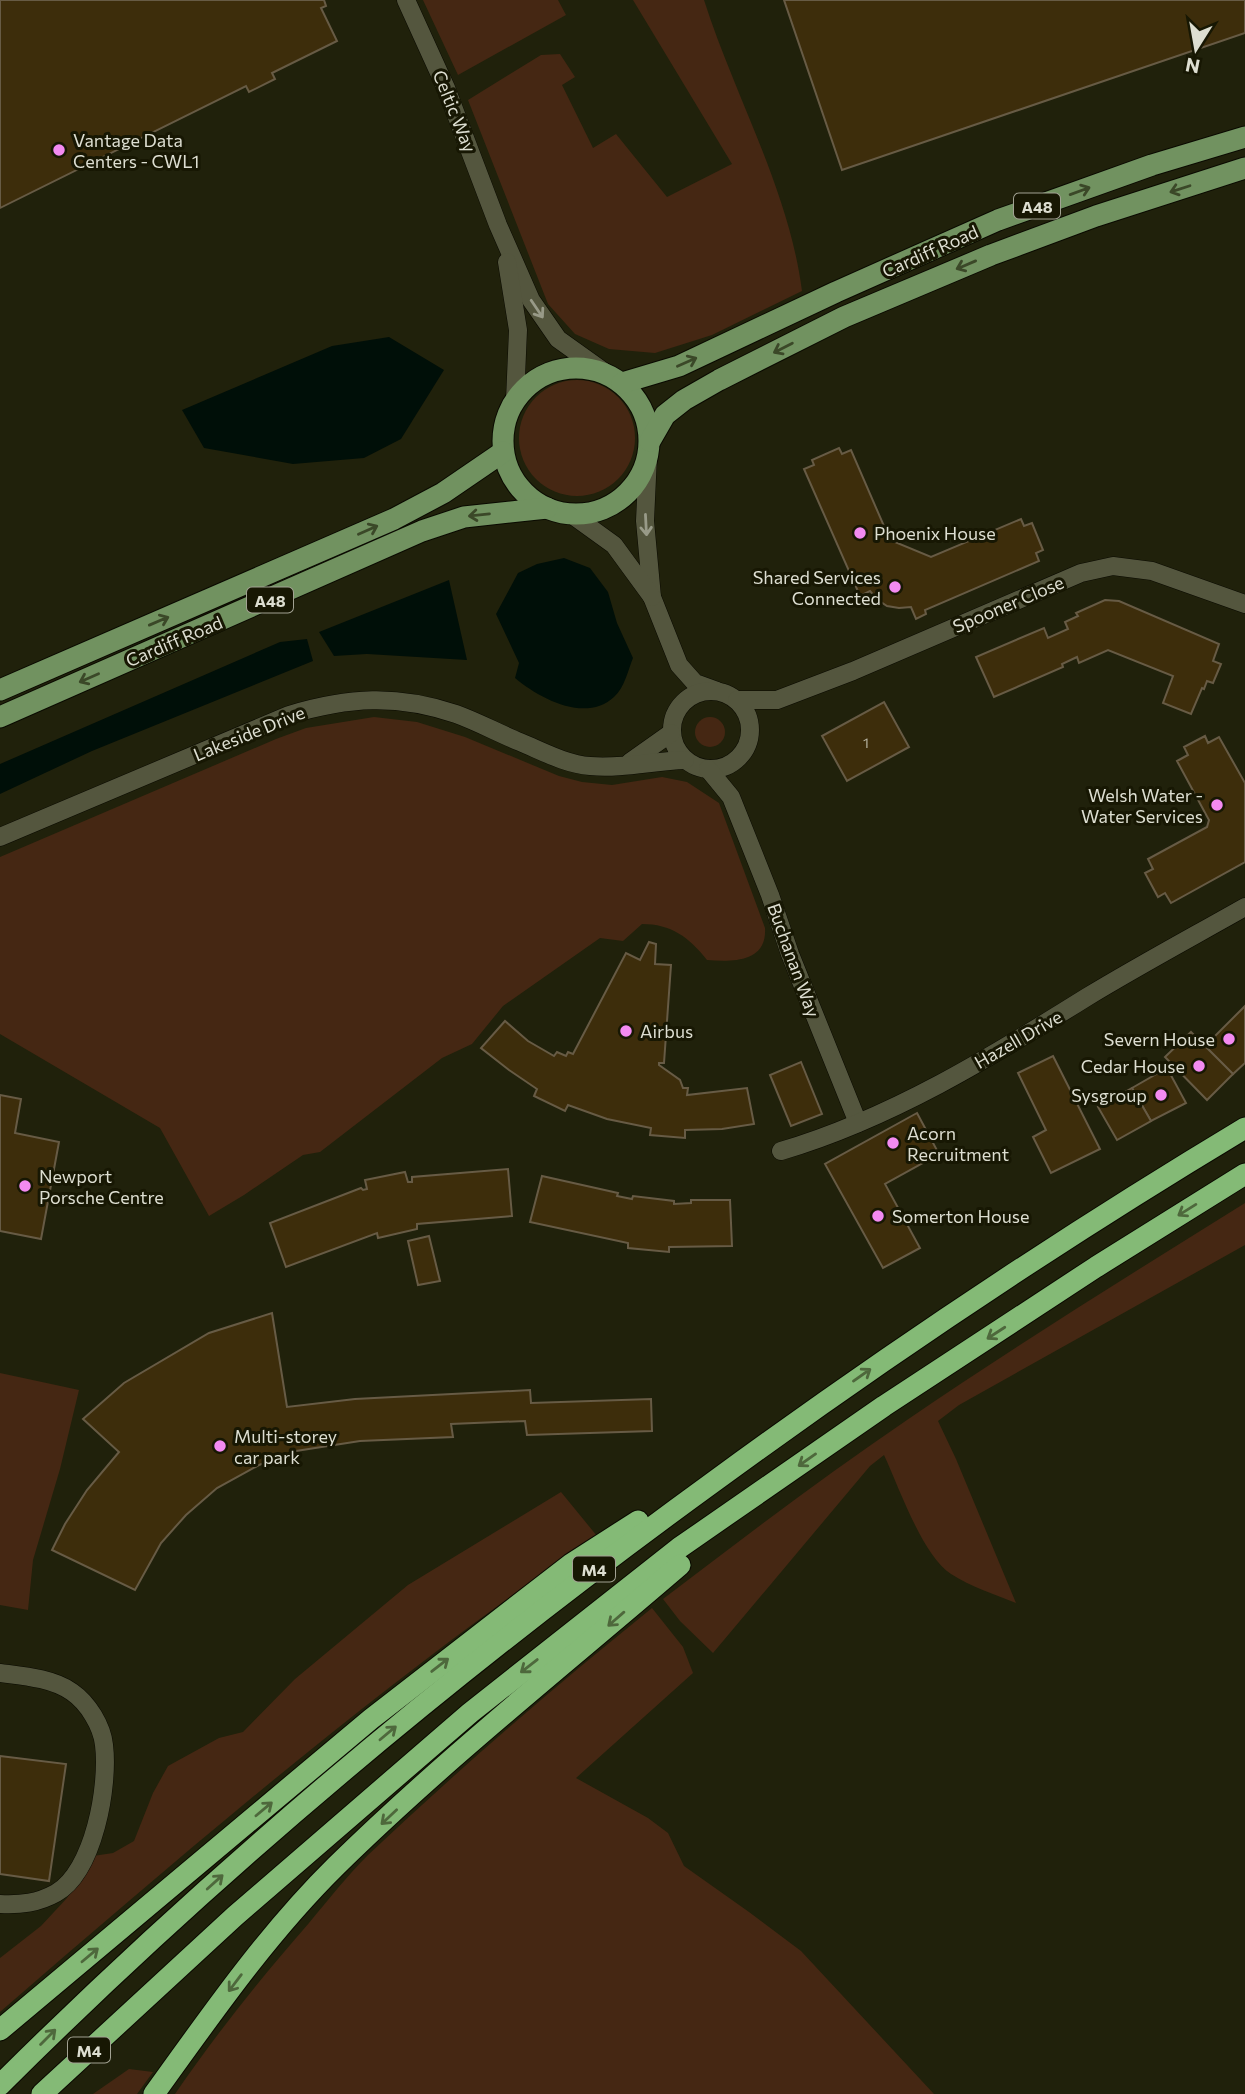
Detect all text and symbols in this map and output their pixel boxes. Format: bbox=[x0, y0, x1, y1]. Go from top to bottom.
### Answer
north arrow bbox=[1161, 14, 1231, 84]
text: N bbox=[1183, 54, 1202, 79]
street label: Celtic Way bbox=[429, 67, 481, 155]
place label: Vantage Data Centers - CWL1 bbox=[73, 129, 199, 172]
marker: Vantage Data Centers - CWL1 bbox=[51, 142, 67, 158]
one-way arrow bbox=[1169, 183, 1191, 196]
one-way arrow bbox=[1068, 184, 1090, 196]
road number: A48 bbox=[1014, 194, 1060, 218]
street label: Cardiff Road bbox=[878, 220, 982, 282]
one-way arrow bbox=[956, 259, 977, 272]
one-way arrow bbox=[530, 298, 544, 318]
one-way arrow bbox=[773, 341, 794, 355]
one-way arrow bbox=[676, 355, 697, 368]
one-way arrow bbox=[468, 509, 491, 522]
one-way arrow bbox=[640, 513, 653, 535]
place label: Phoenix House bbox=[874, 522, 996, 544]
one-way arrow bbox=[356, 523, 378, 536]
marker: Phoenix House bbox=[852, 525, 868, 541]
place label: Shared Services Connected bbox=[753, 566, 881, 609]
street label: Spooner Close bbox=[949, 571, 1067, 637]
marker: Shared Services Connected bbox=[887, 579, 903, 595]
road number: A48 bbox=[247, 587, 293, 612]
street label: Cardiff Road bbox=[122, 611, 226, 671]
one-way arrow bbox=[148, 614, 169, 627]
one-way arrow bbox=[79, 672, 100, 685]
street label: Lakeside Drive bbox=[190, 701, 308, 765]
house number: 1 bbox=[863, 734, 869, 751]
place label: Welsh Water - Water Services bbox=[1081, 784, 1203, 827]
marker: Welsh Water - Water Services bbox=[1209, 797, 1225, 813]
street label: Buchanan Way bbox=[763, 900, 825, 1020]
street label: Hazell Drive bbox=[970, 1005, 1066, 1073]
place label: Airbus bbox=[640, 1020, 693, 1042]
marker: Airbus bbox=[618, 1023, 634, 1039]
place label: Severn House bbox=[1104, 1028, 1215, 1050]
marker: Severn House bbox=[1221, 1031, 1237, 1047]
place label: Cedar House bbox=[1081, 1055, 1185, 1077]
marker: Cedar House bbox=[1191, 1058, 1207, 1074]
place label: Sysgroup bbox=[1071, 1084, 1147, 1106]
marker: Sysgroup bbox=[1153, 1087, 1169, 1103]
place label: Acorn Recruitment bbox=[907, 1122, 1009, 1165]
marker: Acorn Recruitment bbox=[885, 1135, 901, 1151]
place label: Newport Porsche Centre bbox=[39, 1165, 164, 1208]
marker: Newport Porsche Centre bbox=[17, 1178, 33, 1194]
one-way arrow bbox=[1178, 1203, 1197, 1218]
place label: Somerton House bbox=[892, 1205, 1029, 1227]
marker: Somerton House bbox=[870, 1208, 886, 1224]
one-way arrow bbox=[986, 1326, 1006, 1340]
one-way arrow bbox=[852, 1368, 871, 1382]
place label: Multi-storey car park bbox=[234, 1425, 337, 1468]
marker: Multi-storey car park bbox=[212, 1438, 228, 1454]
one-way arrow bbox=[798, 1453, 817, 1467]
road number: M4 bbox=[573, 1556, 615, 1582]
one-way arrow bbox=[608, 1611, 626, 1627]
one-way arrow bbox=[431, 1658, 449, 1673]
one-way arrow bbox=[520, 1659, 539, 1674]
one-way arrow bbox=[378, 1725, 396, 1741]
one-way arrow bbox=[255, 1801, 273, 1817]
one-way arrow bbox=[381, 1808, 398, 1825]
one-way arrow bbox=[206, 1874, 224, 1890]
one-way arrow bbox=[80, 1947, 98, 1963]
one-way arrow bbox=[227, 1973, 242, 1992]
one-way arrow bbox=[40, 2028, 57, 2045]
road number: M4 bbox=[68, 2038, 110, 2062]

